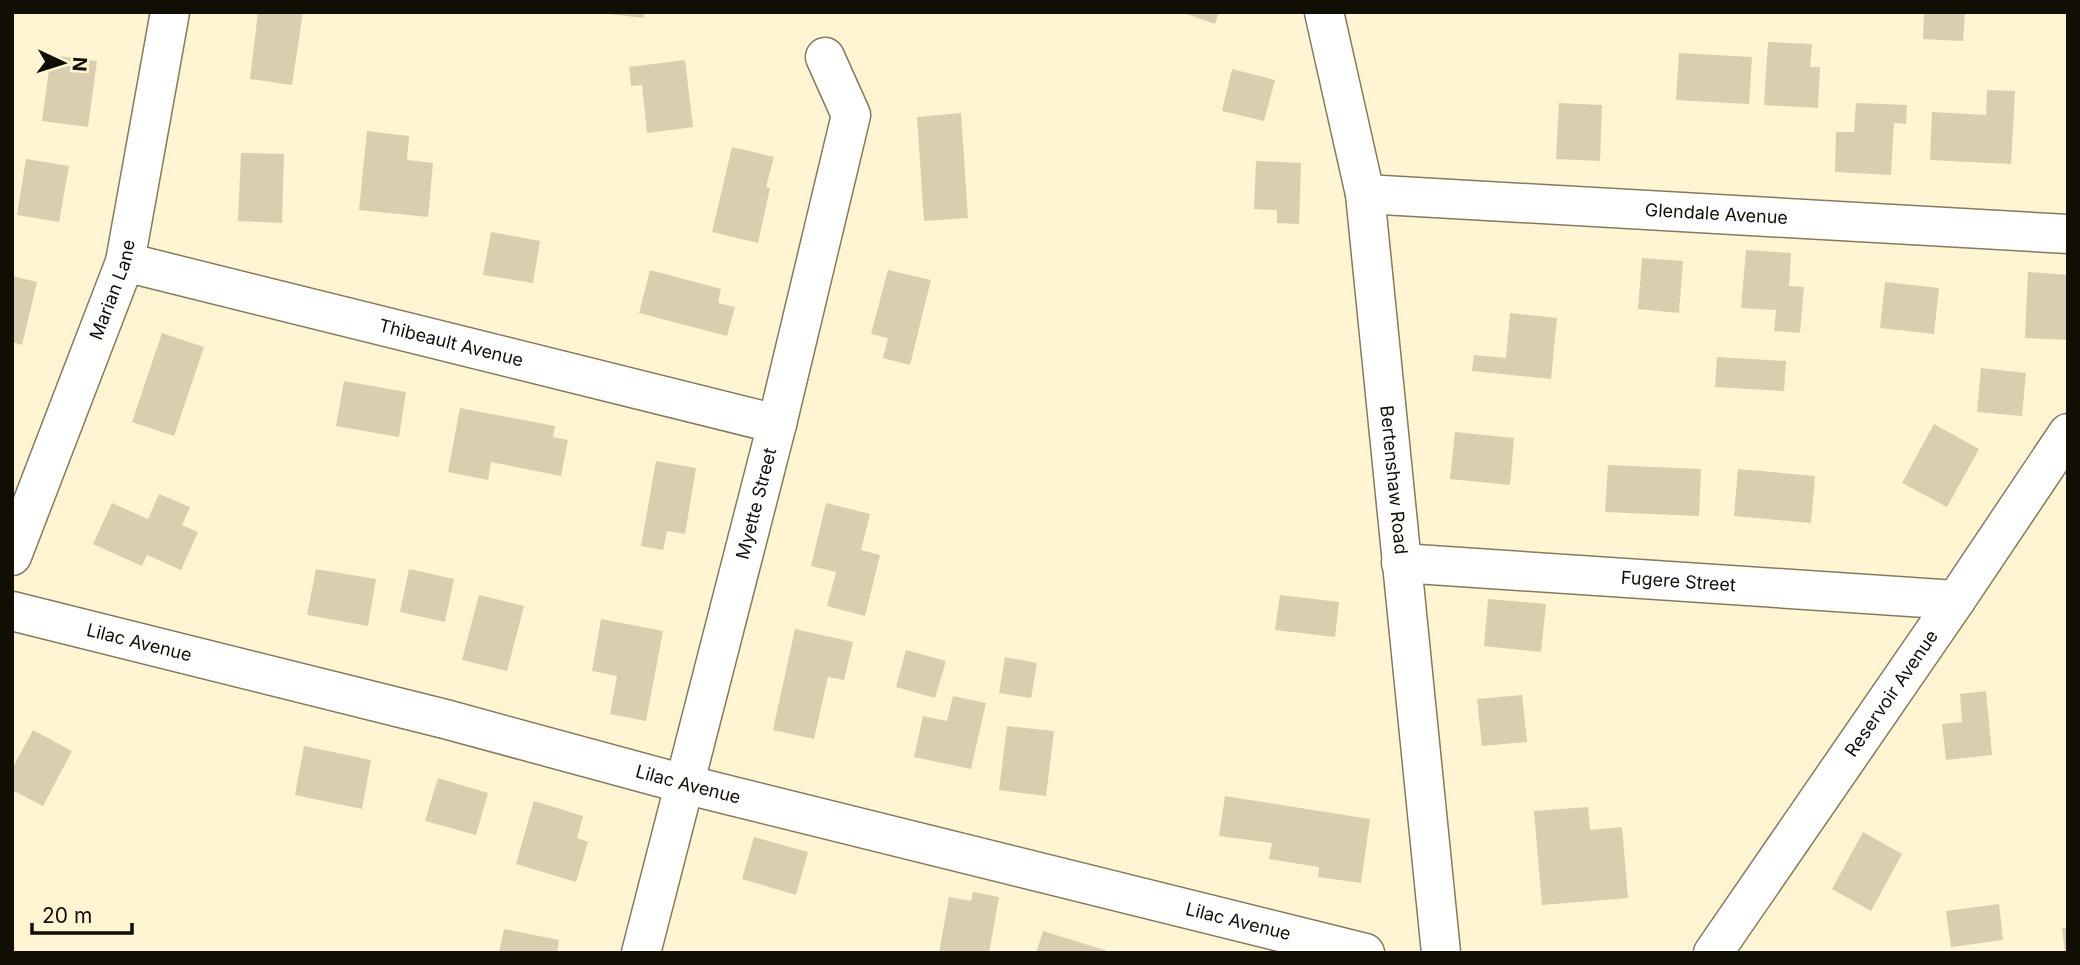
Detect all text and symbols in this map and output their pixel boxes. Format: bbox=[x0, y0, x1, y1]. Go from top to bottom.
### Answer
north arrow bbox=[28, 28, 98, 98]
text: N bbox=[67, 56, 91, 72]
street label: Glendale Avenue bbox=[1644, 199, 1789, 228]
street label: Marian Lane bbox=[85, 238, 139, 343]
street label: Thibeault Avenue bbox=[377, 315, 526, 371]
street label: Bertenshaw Road bbox=[1376, 404, 1412, 555]
street label: Myette Street bbox=[732, 445, 780, 561]
street label: Fugere Street bbox=[1620, 567, 1737, 595]
street label: Lilac Avenue bbox=[84, 619, 194, 665]
street label: Reservoir Avenue bbox=[1840, 626, 1942, 761]
street label: Lilac Avenue bbox=[633, 760, 743, 808]
scale bar bbox=[32, 892, 131, 936]
street label: Lilac Avenue bbox=[1184, 898, 1293, 944]
text: 20 m bbox=[42, 903, 92, 928]

